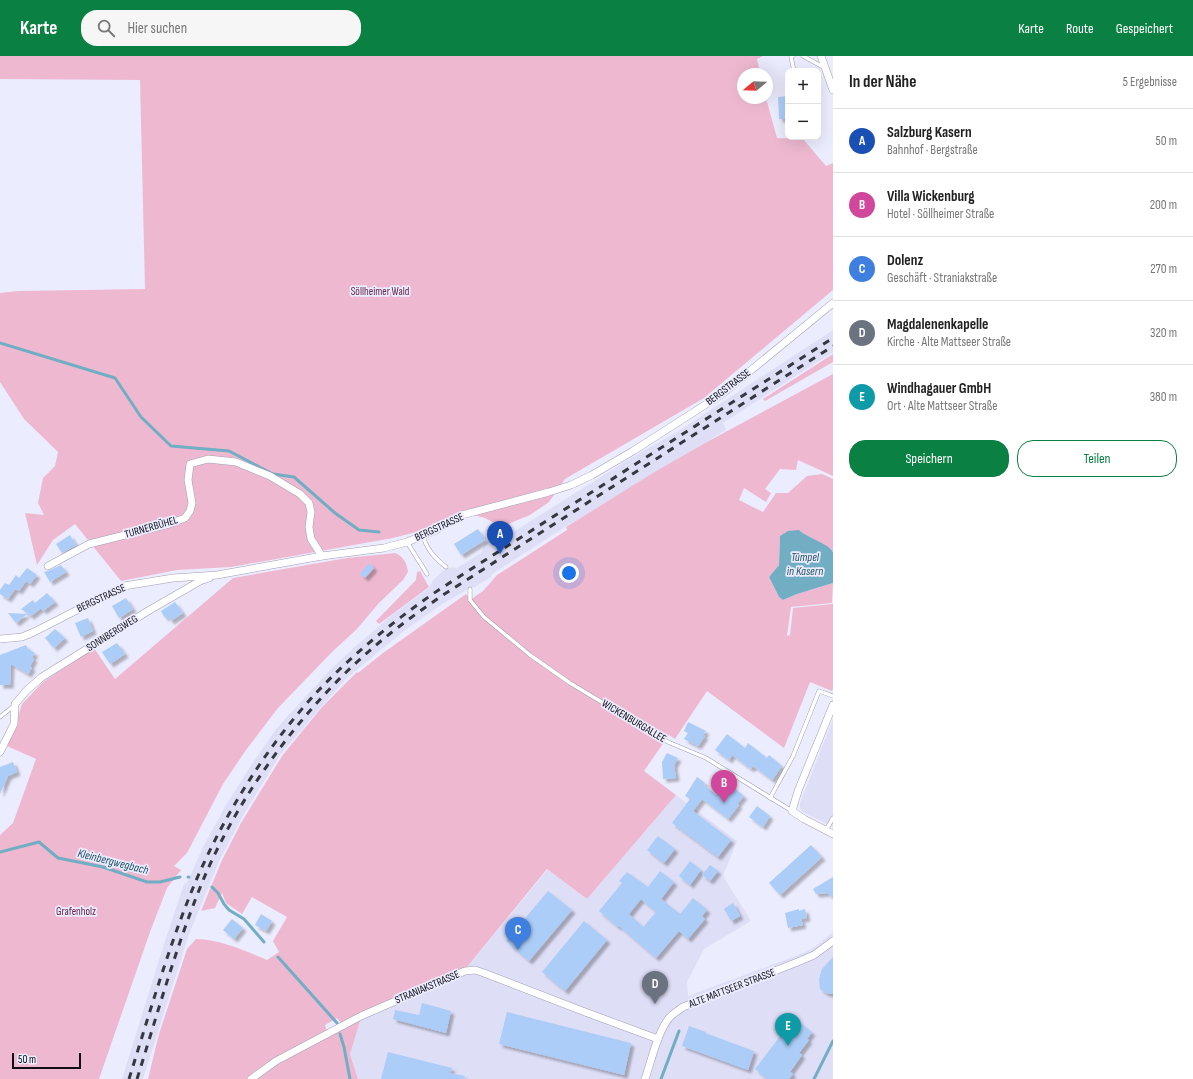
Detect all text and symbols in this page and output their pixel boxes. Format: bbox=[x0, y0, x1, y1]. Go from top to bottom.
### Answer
search box bbox=[81, 10, 361, 46]
text: Karte bbox=[20, 17, 57, 40]
icon: search bbox=[95, 17, 117, 39]
text: Hier suchen bbox=[127, 19, 187, 38]
text: Karte bbox=[1018, 20, 1044, 37]
text: Route bbox=[1066, 20, 1094, 37]
text: Gespeichert bbox=[1116, 20, 1173, 37]
north arrow bbox=[737, 68, 773, 104]
map controls bbox=[785, 68, 821, 140]
button: + bbox=[785, 68, 821, 104]
text: In der Nähe bbox=[849, 72, 916, 92]
text: 5 Ergebnisse bbox=[1123, 74, 1177, 90]
button: − bbox=[785, 104, 821, 140]
text: Salzburg Kasern bbox=[887, 123, 972, 142]
text: A bbox=[859, 133, 865, 149]
text: 50 m bbox=[1156, 133, 1177, 149]
text: Bahnhof · Bergstraße bbox=[887, 142, 978, 158]
text: Villa Wickenburg bbox=[887, 187, 975, 206]
text: B bbox=[859, 197, 865, 213]
text: 200 m bbox=[1150, 197, 1177, 213]
text: Hotel · Söllheimer Straße bbox=[887, 206, 994, 222]
text: Dolenz bbox=[887, 251, 923, 270]
text: C bbox=[859, 261, 865, 277]
text: 270 m bbox=[1150, 261, 1177, 277]
text: Geschäft · Straniakstraße bbox=[887, 270, 997, 286]
park label: Söllheimer Wald bbox=[351, 285, 410, 298]
text: Magdalenenkapelle bbox=[887, 315, 989, 334]
text: D bbox=[859, 325, 865, 341]
text: 320 m bbox=[1150, 325, 1177, 341]
text: Kirche · Alte Mattseer Straße bbox=[887, 334, 1011, 350]
street label: BERGSTRASSE bbox=[703, 366, 753, 408]
text: Windhagauer GmbH bbox=[887, 379, 991, 398]
text: E bbox=[859, 389, 865, 405]
text: 380 m bbox=[1150, 389, 1177, 405]
text: Ort · Alte Mattseer Straße bbox=[887, 398, 998, 414]
button: Speichern bbox=[849, 440, 1009, 477]
button: Teilen bbox=[1017, 440, 1177, 477]
street label: BERGSTRASSE bbox=[412, 510, 466, 544]
street label: TURNERBÜHEL bbox=[123, 513, 179, 541]
pin: A bbox=[487, 521, 513, 554]
water label: Tümpel in Kasern bbox=[787, 550, 823, 579]
your location bbox=[559, 563, 579, 583]
street label: BERGSTRASSE bbox=[74, 581, 128, 615]
street label: SONNBERGWEG bbox=[84, 612, 140, 654]
street label: WICKENBURGALLEE bbox=[600, 697, 668, 745]
pin: B bbox=[711, 770, 737, 803]
water label: Kleinbergwegbach bbox=[76, 846, 150, 878]
park label: Grafenholz bbox=[56, 905, 96, 918]
pin: C bbox=[505, 917, 531, 950]
street label: ALTE MATTSEER STRASSE bbox=[686, 966, 777, 1011]
street label: STRANIAKSTRASSE bbox=[393, 968, 461, 1006]
pin: D bbox=[642, 971, 668, 1004]
pin: E bbox=[775, 1013, 801, 1046]
scale bar bbox=[12, 1051, 81, 1070]
text: 50 m bbox=[18, 1053, 36, 1066]

